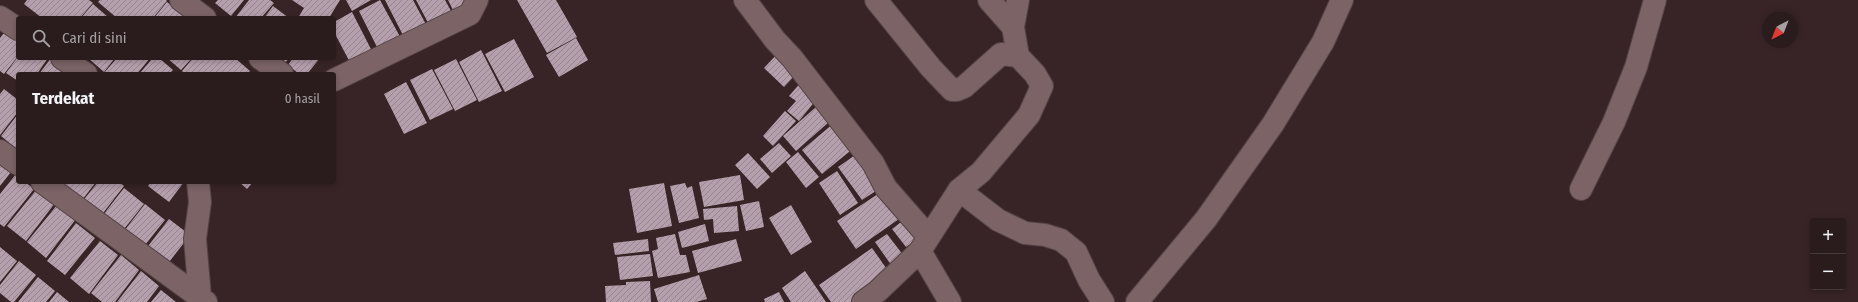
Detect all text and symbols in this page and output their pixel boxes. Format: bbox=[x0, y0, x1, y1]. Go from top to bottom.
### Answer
north arrow bbox=[1762, 12, 1798, 48]
search box bbox=[16, 16, 336, 60]
icon: search bbox=[30, 27, 52, 49]
text: Cari di sini bbox=[62, 29, 127, 47]
text: Terdekat bbox=[32, 88, 94, 109]
text: 0 hasil bbox=[285, 91, 320, 106]
map controls bbox=[1810, 218, 1846, 290]
button: + bbox=[1810, 218, 1846, 254]
button: − bbox=[1810, 254, 1846, 290]

